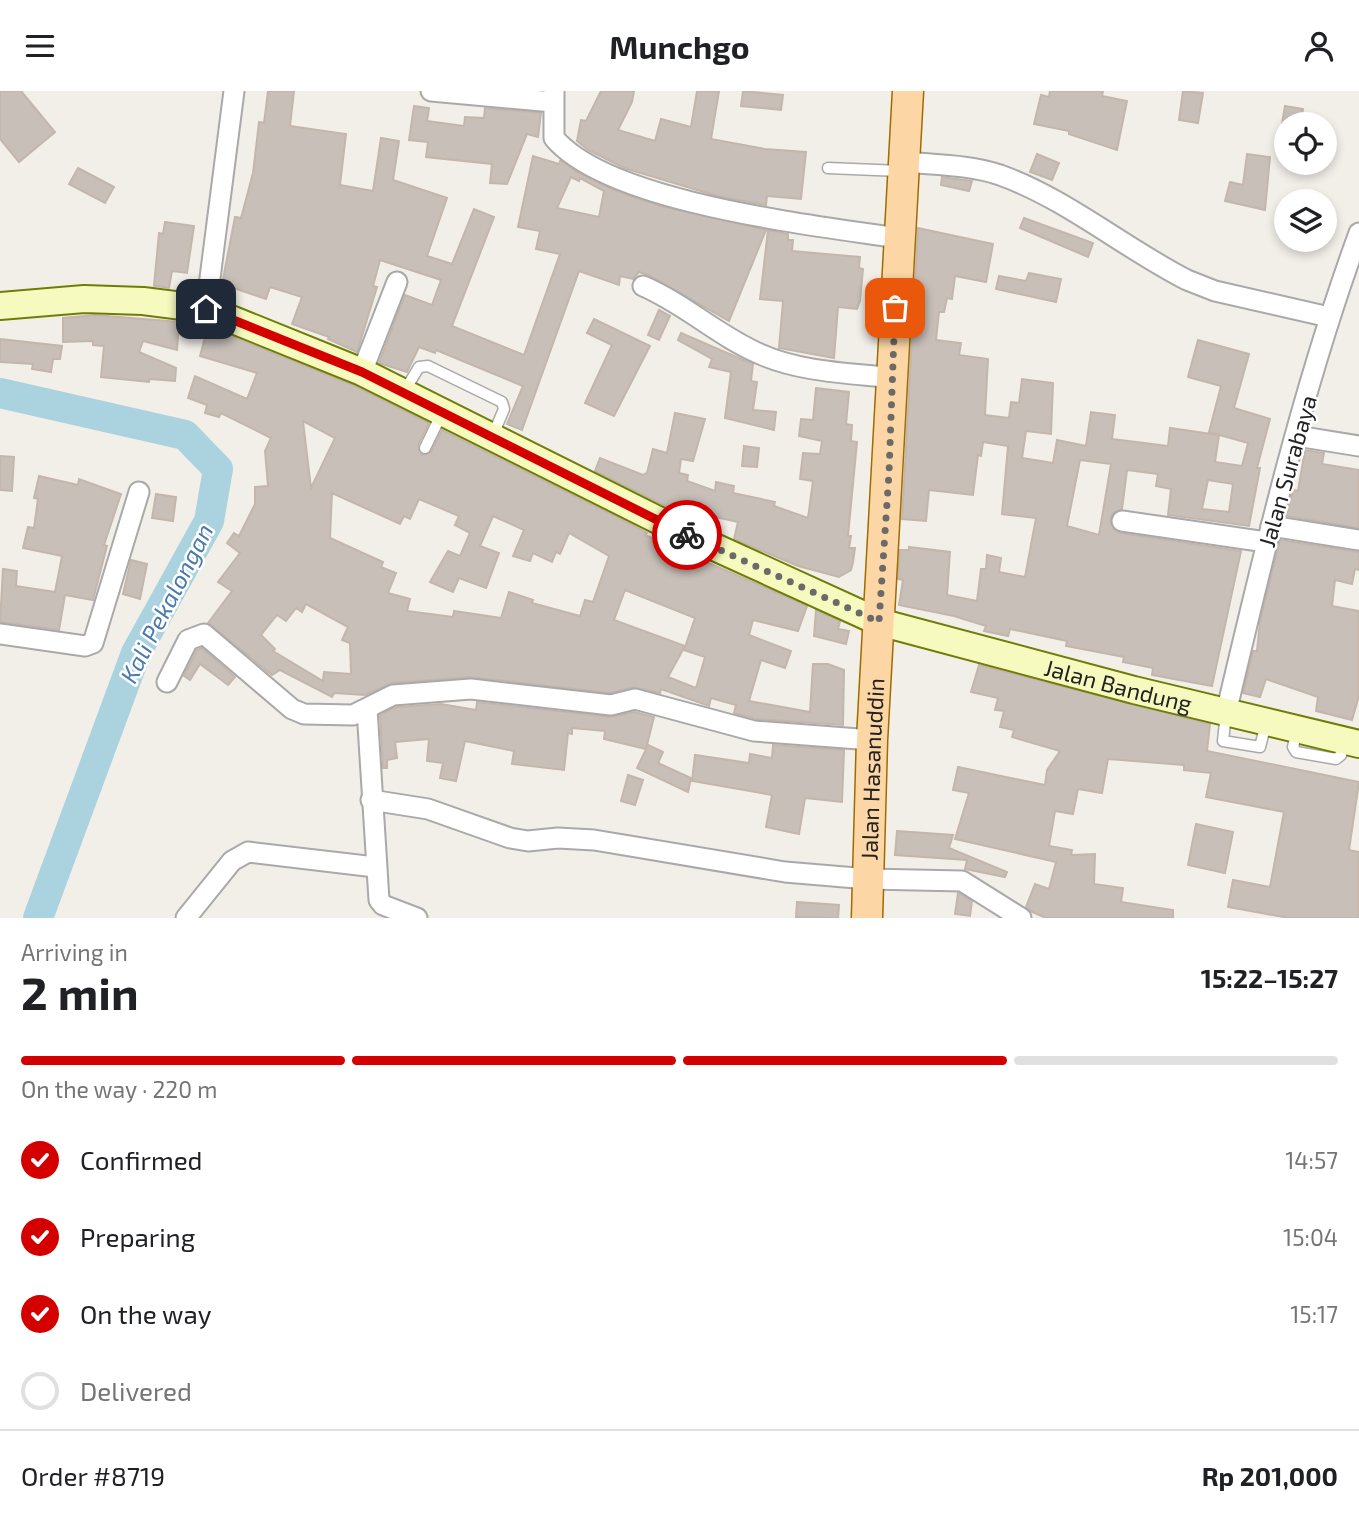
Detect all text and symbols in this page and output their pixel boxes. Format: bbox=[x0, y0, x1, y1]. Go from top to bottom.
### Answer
icon: menu bbox=[21, 27, 59, 65]
text: Munchgo bbox=[609, 27, 750, 65]
icon: person bbox=[1300, 27, 1338, 65]
map controls bbox=[1274, 112, 1337, 252]
button: locate bbox=[1274, 112, 1337, 175]
button: layers bbox=[1274, 189, 1337, 252]
pin bbox=[865, 278, 925, 338]
pin bbox=[176, 279, 236, 339]
icon: bag bbox=[876, 289, 914, 327]
icon: home bbox=[187, 290, 225, 328]
street label: Jalan Surabaya bbox=[1252, 392, 1322, 550]
courier bbox=[652, 500, 722, 570]
icon: bike bbox=[668, 516, 706, 554]
water label: Kali Pekalongan bbox=[113, 518, 219, 688]
street label: Jalan Bandung bbox=[1042, 653, 1195, 717]
street label: Jalan Hasanuddin bbox=[855, 677, 889, 861]
text: Arriving in bbox=[21, 938, 128, 966]
text: 15:22–15:27 bbox=[1201, 962, 1338, 993]
text: 2 min bbox=[21, 964, 139, 1019]
text: On the way · 220 m bbox=[21, 1075, 217, 1103]
icon: check bbox=[21, 1141, 59, 1179]
text: Confirmed bbox=[80, 1144, 203, 1175]
text: 14:57 bbox=[1285, 1146, 1338, 1174]
icon: check bbox=[21, 1218, 59, 1256]
text: Preparing bbox=[80, 1221, 195, 1252]
text: 15:04 bbox=[1283, 1223, 1338, 1251]
icon: check bbox=[21, 1295, 59, 1333]
text: On the way bbox=[80, 1298, 211, 1329]
text: 15:17 bbox=[1290, 1300, 1338, 1328]
text: Delivered bbox=[80, 1375, 192, 1406]
text: Order #8719 bbox=[21, 1460, 165, 1491]
text: Rp 201,000 bbox=[1202, 1460, 1338, 1491]

